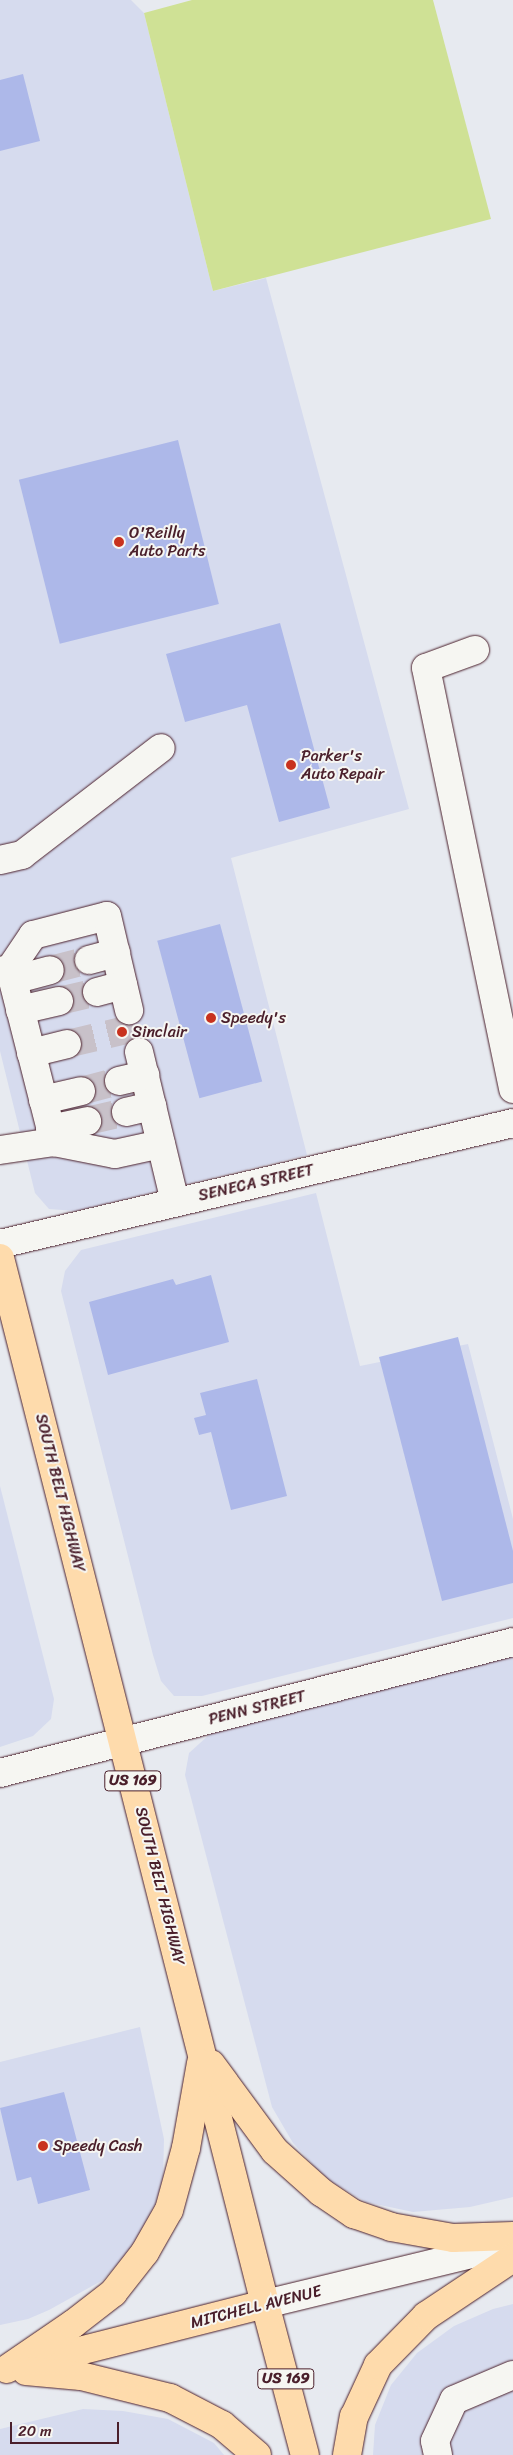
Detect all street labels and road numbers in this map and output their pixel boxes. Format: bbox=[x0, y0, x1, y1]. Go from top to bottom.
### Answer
street label: SENECA STREET bbox=[196, 1160, 316, 1206]
street label: SOUTH BELT HIGHWAY bbox=[31, 1412, 89, 1574]
street label: PENN STREET bbox=[207, 1687, 307, 1729]
road number: US 169 bbox=[104, 1768, 162, 1794]
street label: SOUTH BELT HIGHWAY bbox=[131, 1805, 189, 1967]
street label: MITCHELL AVENUE bbox=[188, 2281, 324, 2333]
road number: US 169 bbox=[257, 2366, 315, 2392]

